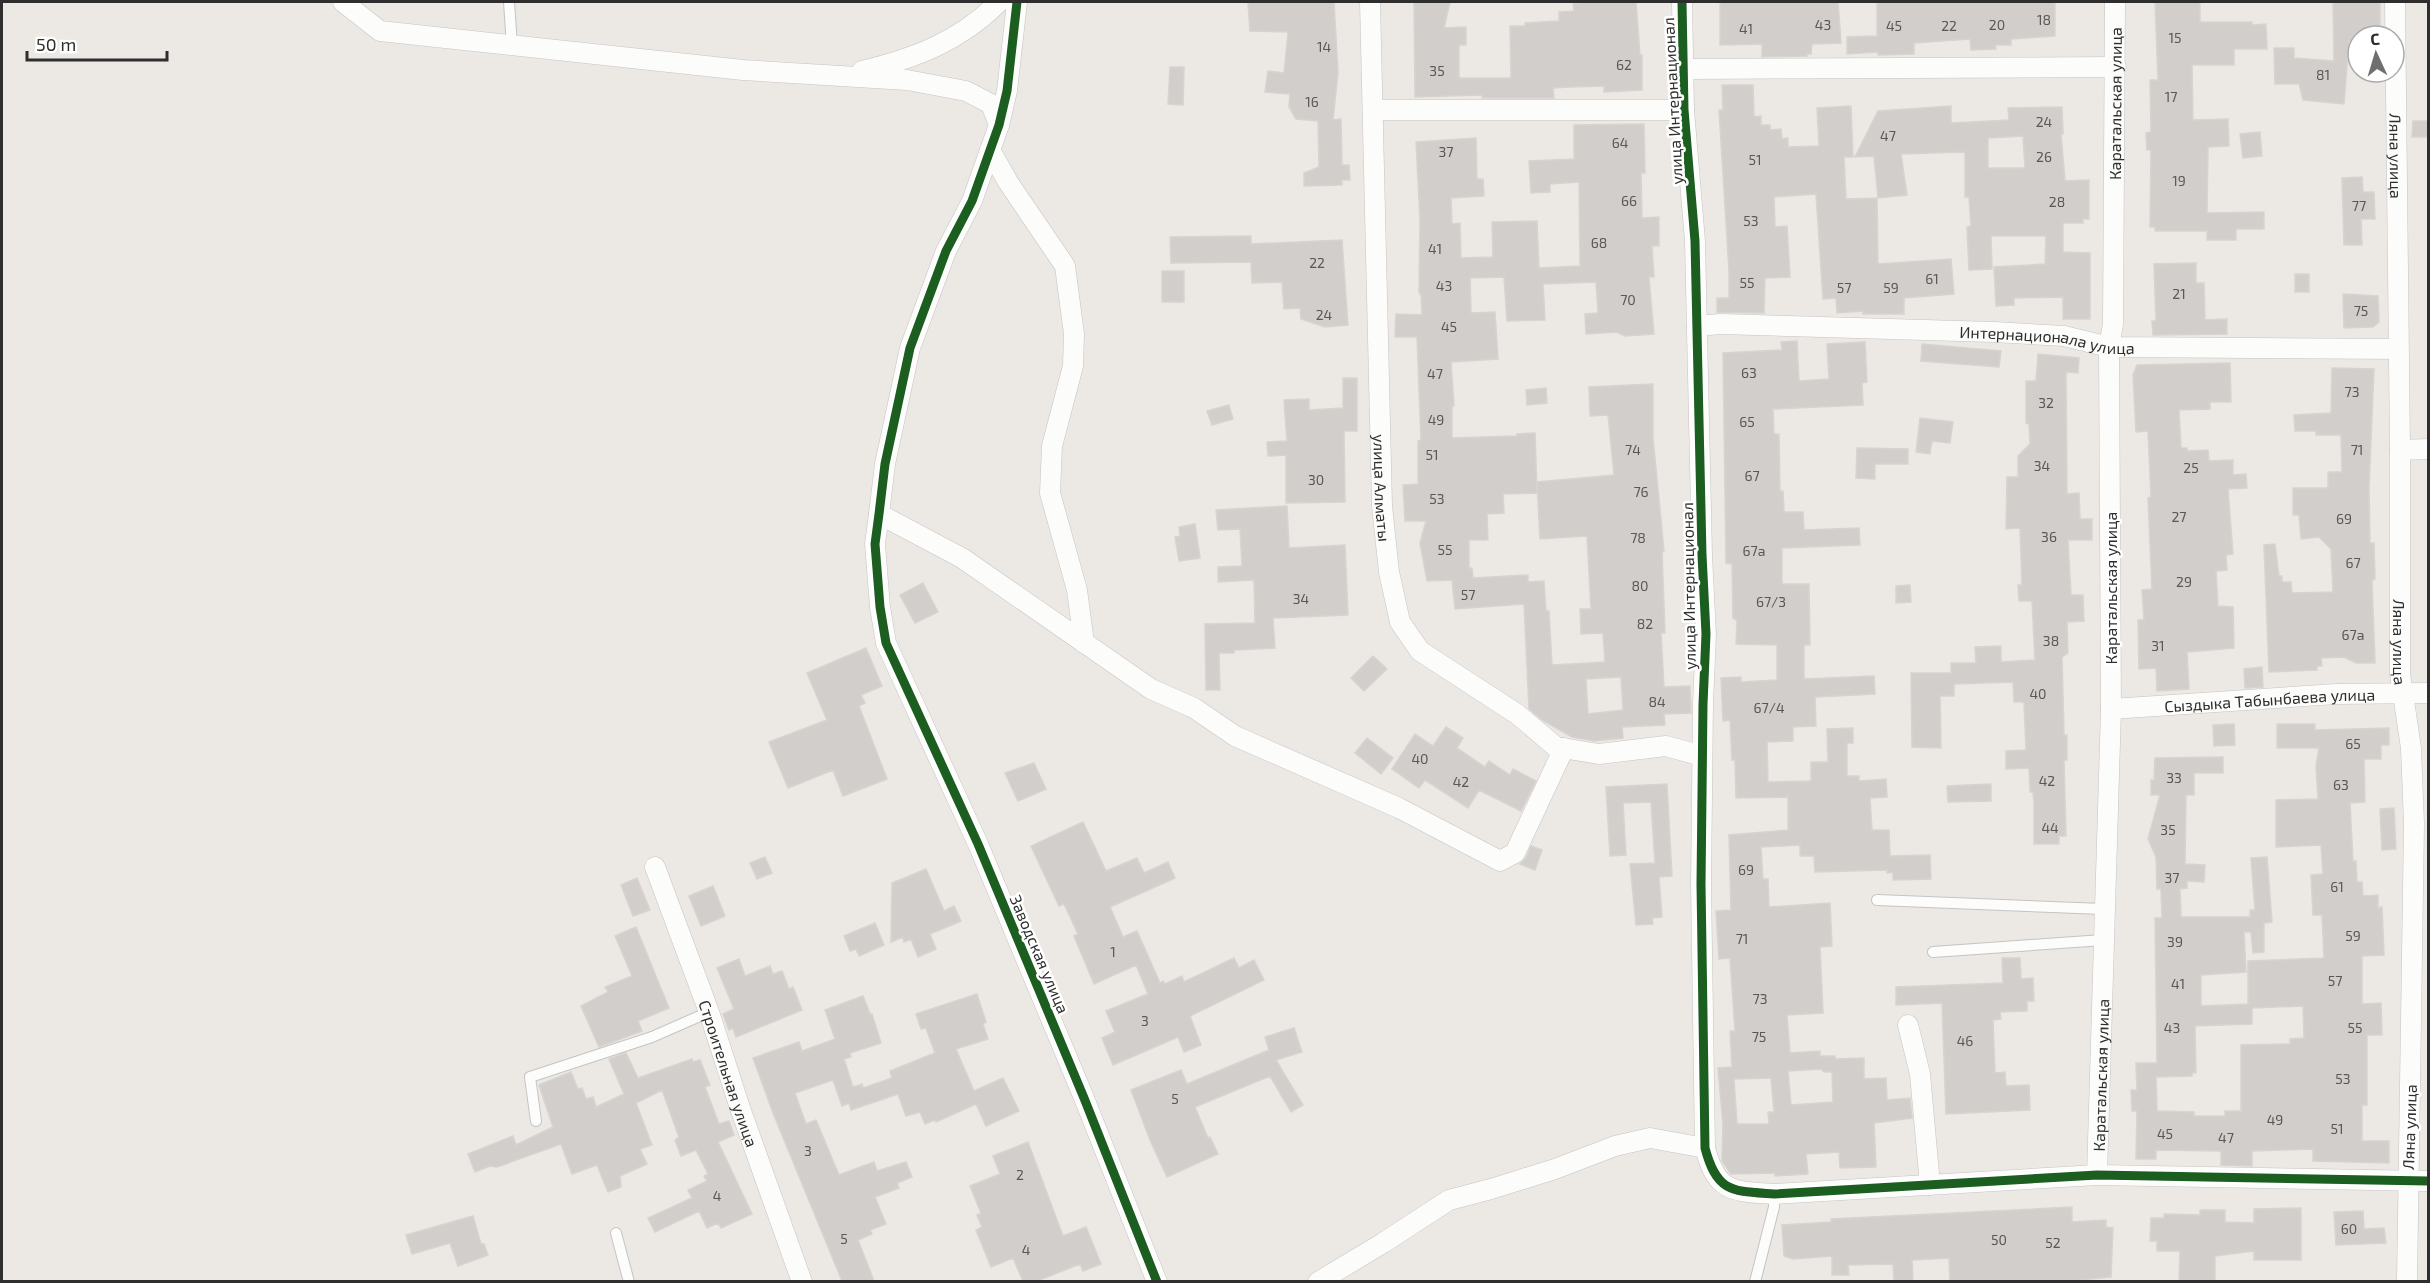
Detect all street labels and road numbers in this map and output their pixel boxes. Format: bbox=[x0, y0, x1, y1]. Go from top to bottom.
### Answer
street label: улица Интернационал bbox=[1658, 17, 1687, 185]
street label: Каратальская улица bbox=[2104, 27, 2125, 180]
street label: Ляна улица bbox=[2386, 113, 2407, 199]
street label: Интернационала улица bbox=[1959, 321, 2135, 357]
street label: улица Алматы bbox=[1370, 434, 1395, 542]
street label: улица Интернационал bbox=[1677, 502, 1700, 670]
street label: Каратальская улица bbox=[2101, 512, 2121, 664]
street label: Ляна улица bbox=[2390, 599, 2411, 686]
street label: Сыздыка Табынбаева улица bbox=[2164, 684, 2375, 715]
street label: Заводская улица bbox=[1006, 892, 1074, 1017]
street label: Строительная улица bbox=[696, 997, 762, 1149]
street label: Каратальская улица bbox=[2088, 998, 2112, 1152]
street label: Ляна улица bbox=[2398, 1084, 2421, 1170]

